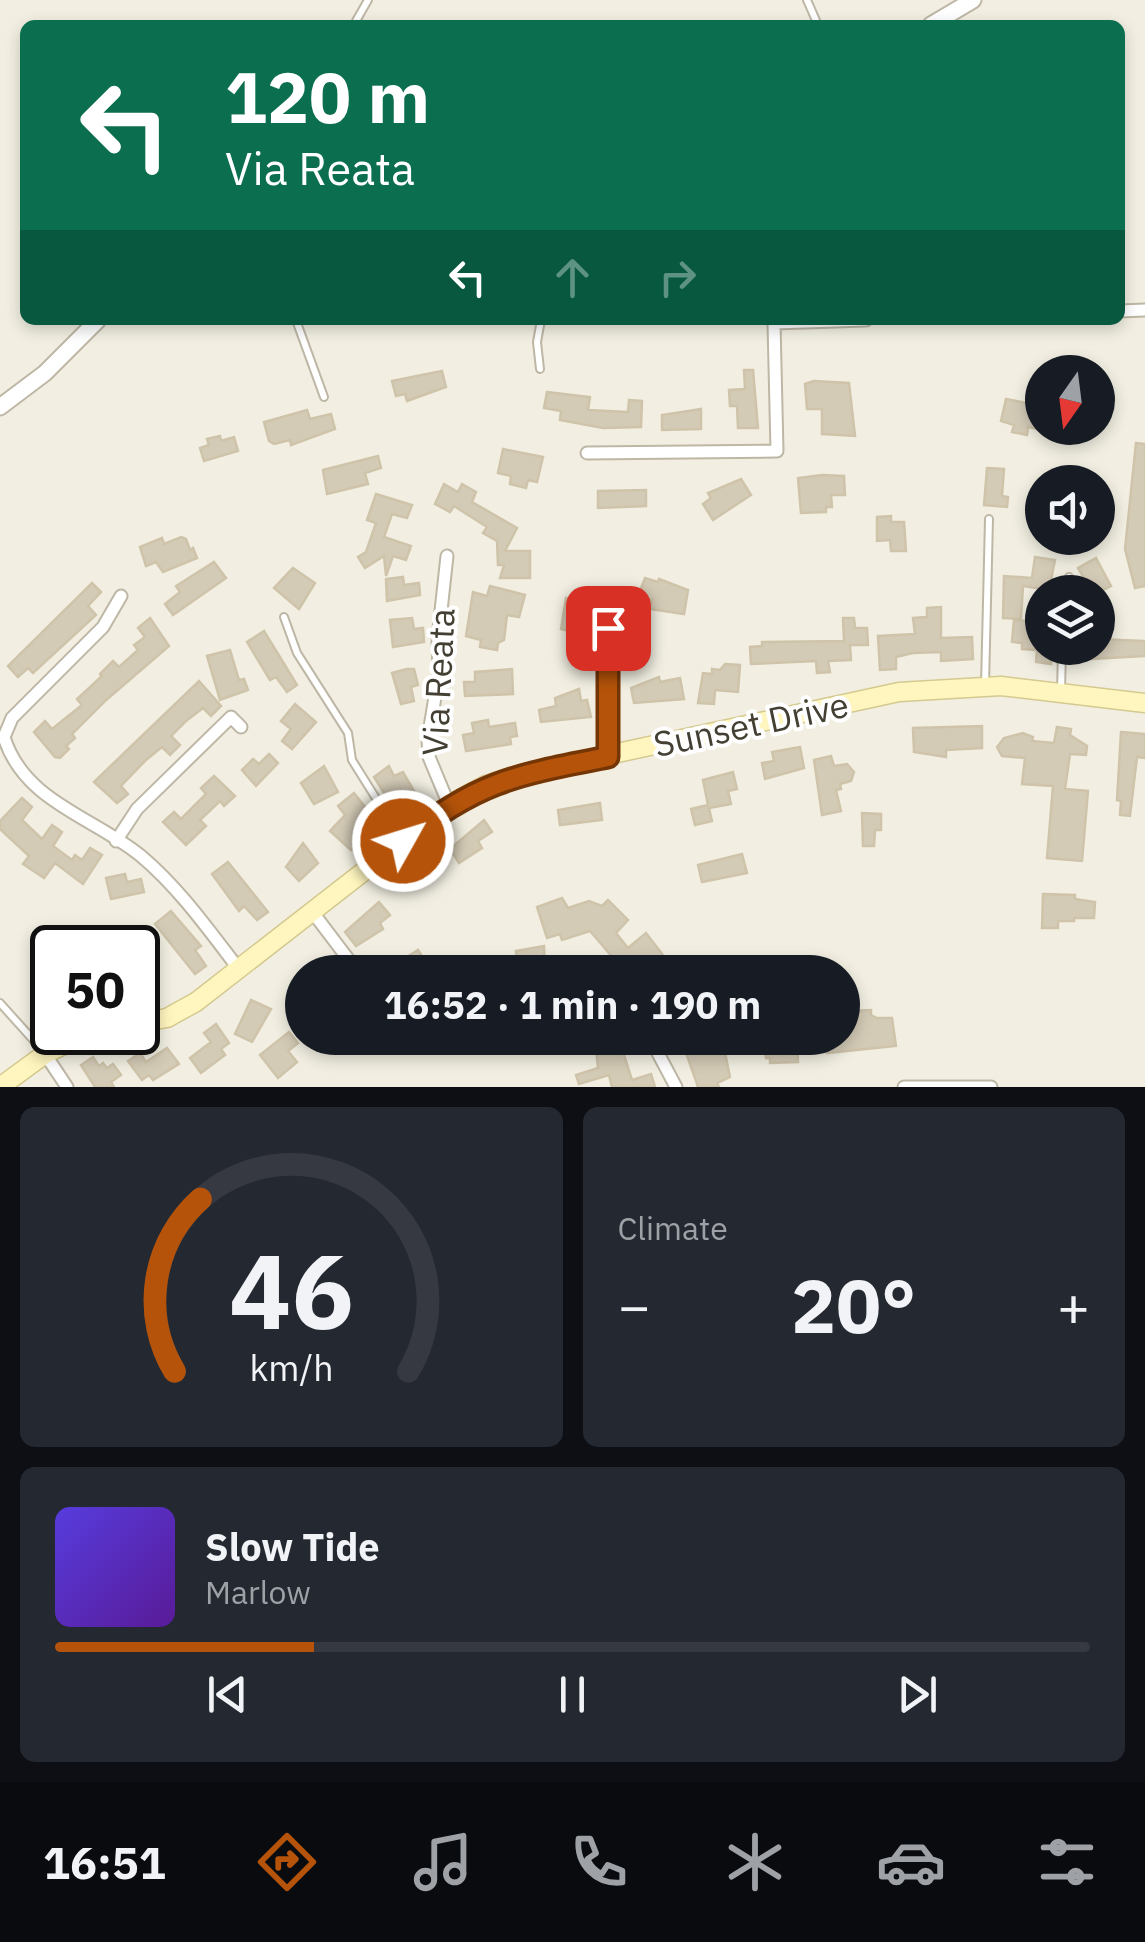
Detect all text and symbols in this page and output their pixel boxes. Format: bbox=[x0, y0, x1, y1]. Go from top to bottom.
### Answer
text: 120 m bbox=[225, 51, 430, 142]
icon: left bbox=[60, 60, 190, 190]
text: Via Reata bbox=[225, 139, 415, 197]
icon: left bbox=[440, 250, 495, 305]
icon: ahead bbox=[545, 250, 600, 305]
icon: right bbox=[650, 250, 705, 305]
north arrow bbox=[1025, 355, 1115, 445]
map controls bbox=[1025, 355, 1115, 665]
button: sound bbox=[1025, 465, 1115, 555]
button: layers bbox=[1025, 575, 1115, 665]
pin bbox=[566, 586, 651, 671]
icon: arrive bbox=[581, 601, 636, 656]
street label: Via Reata bbox=[411, 607, 465, 757]
street label: Sunset Drive bbox=[649, 681, 853, 767]
position arrow bbox=[351, 789, 455, 893]
speed limit sign: 50 bbox=[30, 925, 160, 1055]
text: 16:52 · 1 min · 190 m bbox=[384, 980, 761, 1029]
text: Climate bbox=[618, 1207, 728, 1249]
text: 46 bbox=[229, 1222, 354, 1358]
text: 20° bbox=[791, 1256, 916, 1354]
text: − bbox=[618, 1270, 651, 1341]
text: + bbox=[1057, 1270, 1090, 1341]
text: km/h bbox=[249, 1344, 333, 1391]
text: Slow Tide bbox=[205, 1522, 380, 1571]
text: Marlow bbox=[205, 1571, 311, 1613]
icon: previous bbox=[200, 1667, 255, 1722]
icon: pause bbox=[545, 1667, 600, 1722]
icon: next bbox=[890, 1667, 945, 1722]
icon: directions bbox=[252, 1827, 322, 1897]
icon: music bbox=[408, 1827, 478, 1897]
icon: phone bbox=[564, 1827, 634, 1897]
icon: climate bbox=[720, 1827, 790, 1897]
icon: car bbox=[876, 1827, 946, 1897]
icon: filters bbox=[1032, 1827, 1102, 1897]
text: 16:51 bbox=[43, 1833, 166, 1891]

